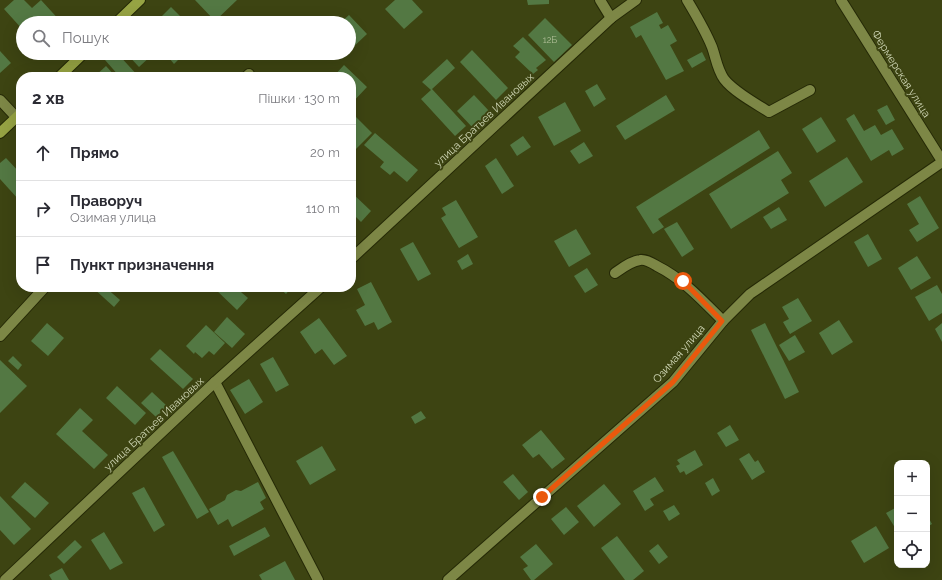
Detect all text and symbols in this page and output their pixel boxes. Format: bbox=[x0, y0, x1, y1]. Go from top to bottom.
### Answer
search box bbox=[16, 16, 356, 60]
icon: search bbox=[30, 27, 52, 49]
street label: Фермерская улица bbox=[869, 28, 933, 120]
text: Пошук bbox=[62, 29, 110, 47]
house number: 12Б bbox=[543, 35, 557, 45]
street label: улица Братьев Ивановых bbox=[431, 70, 537, 170]
text: 2 хв bbox=[32, 88, 64, 108]
text: Пішки · 130 m bbox=[258, 91, 340, 106]
icon: ahead bbox=[32, 142, 54, 164]
text: Прямо bbox=[70, 144, 119, 162]
text: 20 m bbox=[310, 145, 340, 160]
text: Праворуч bbox=[70, 192, 142, 210]
icon: right bbox=[32, 198, 54, 220]
text: 110 m bbox=[306, 201, 340, 216]
text: Озимая улица bbox=[70, 210, 156, 225]
icon: arrive bbox=[32, 254, 54, 276]
text: Пункт призначення bbox=[70, 256, 214, 274]
route start bbox=[674, 272, 692, 290]
street label: Озимая улица bbox=[650, 322, 708, 386]
street label: улица Братьев Ивановых bbox=[101, 374, 207, 474]
map controls bbox=[894, 460, 930, 568]
button: + bbox=[894, 460, 930, 496]
route end bbox=[533, 488, 551, 506]
button: − bbox=[894, 496, 930, 532]
button: locate bbox=[894, 532, 930, 568]

